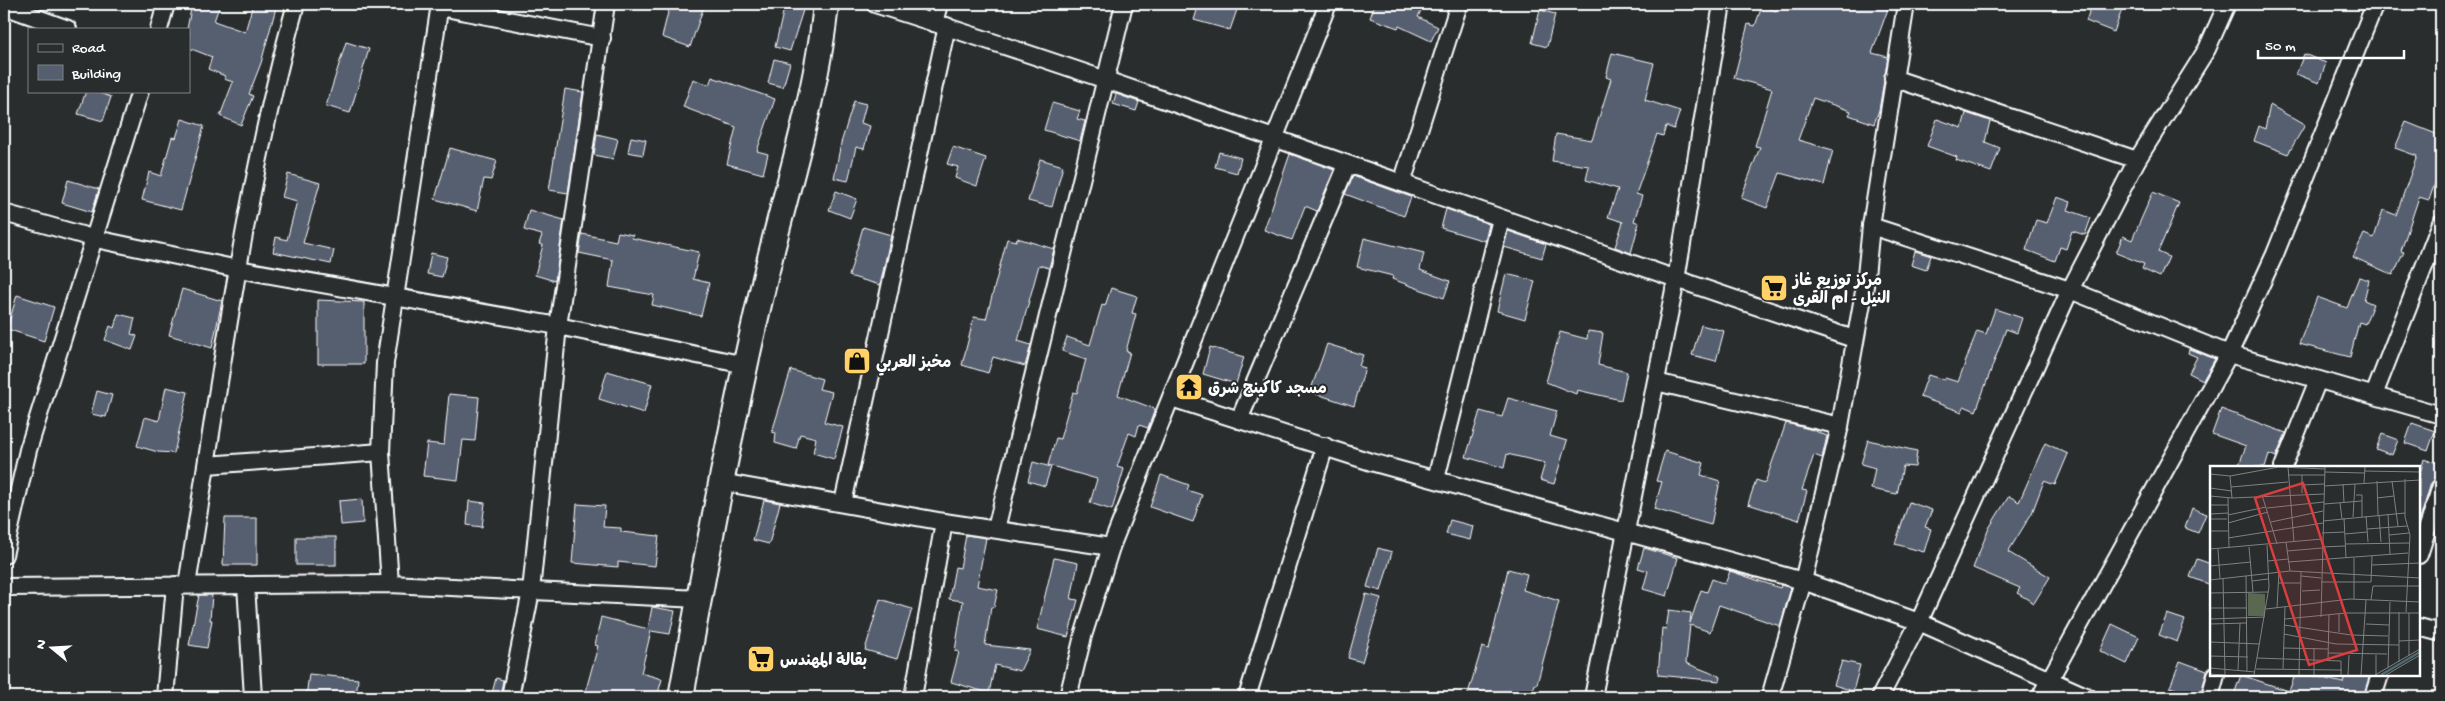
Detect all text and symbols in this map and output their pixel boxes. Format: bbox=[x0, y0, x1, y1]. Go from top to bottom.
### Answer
legend bbox=[28, 28, 190, 92]
scale bar bbox=[2258, 28, 2404, 60]
text: 50 m bbox=[2265, 38, 2296, 56]
text: Road bbox=[72, 40, 106, 58]
text: Building bbox=[71, 66, 121, 84]
place label: مركز توزيع غاز النيل - ام القرى bbox=[1791, 272, 1890, 310]
supermarket icon: مركز توزيع غاز النيل - ام القرى bbox=[1759, 273, 1789, 303]
shop icon: مخبز العربي bbox=[842, 346, 872, 376]
place label: مخبز العربي bbox=[876, 354, 951, 376]
temple icon: مسجد كاكينج شرق bbox=[1174, 372, 1204, 402]
place label: مسجد كاكينج شرق bbox=[1208, 380, 1327, 400]
inset map bbox=[2210, 466, 2420, 676]
north arrow bbox=[28, 624, 78, 674]
text: N bbox=[33, 638, 52, 652]
supermarket icon: بقالة المهندس bbox=[746, 644, 776, 674]
place label: بقالة المهندس bbox=[780, 652, 867, 672]

